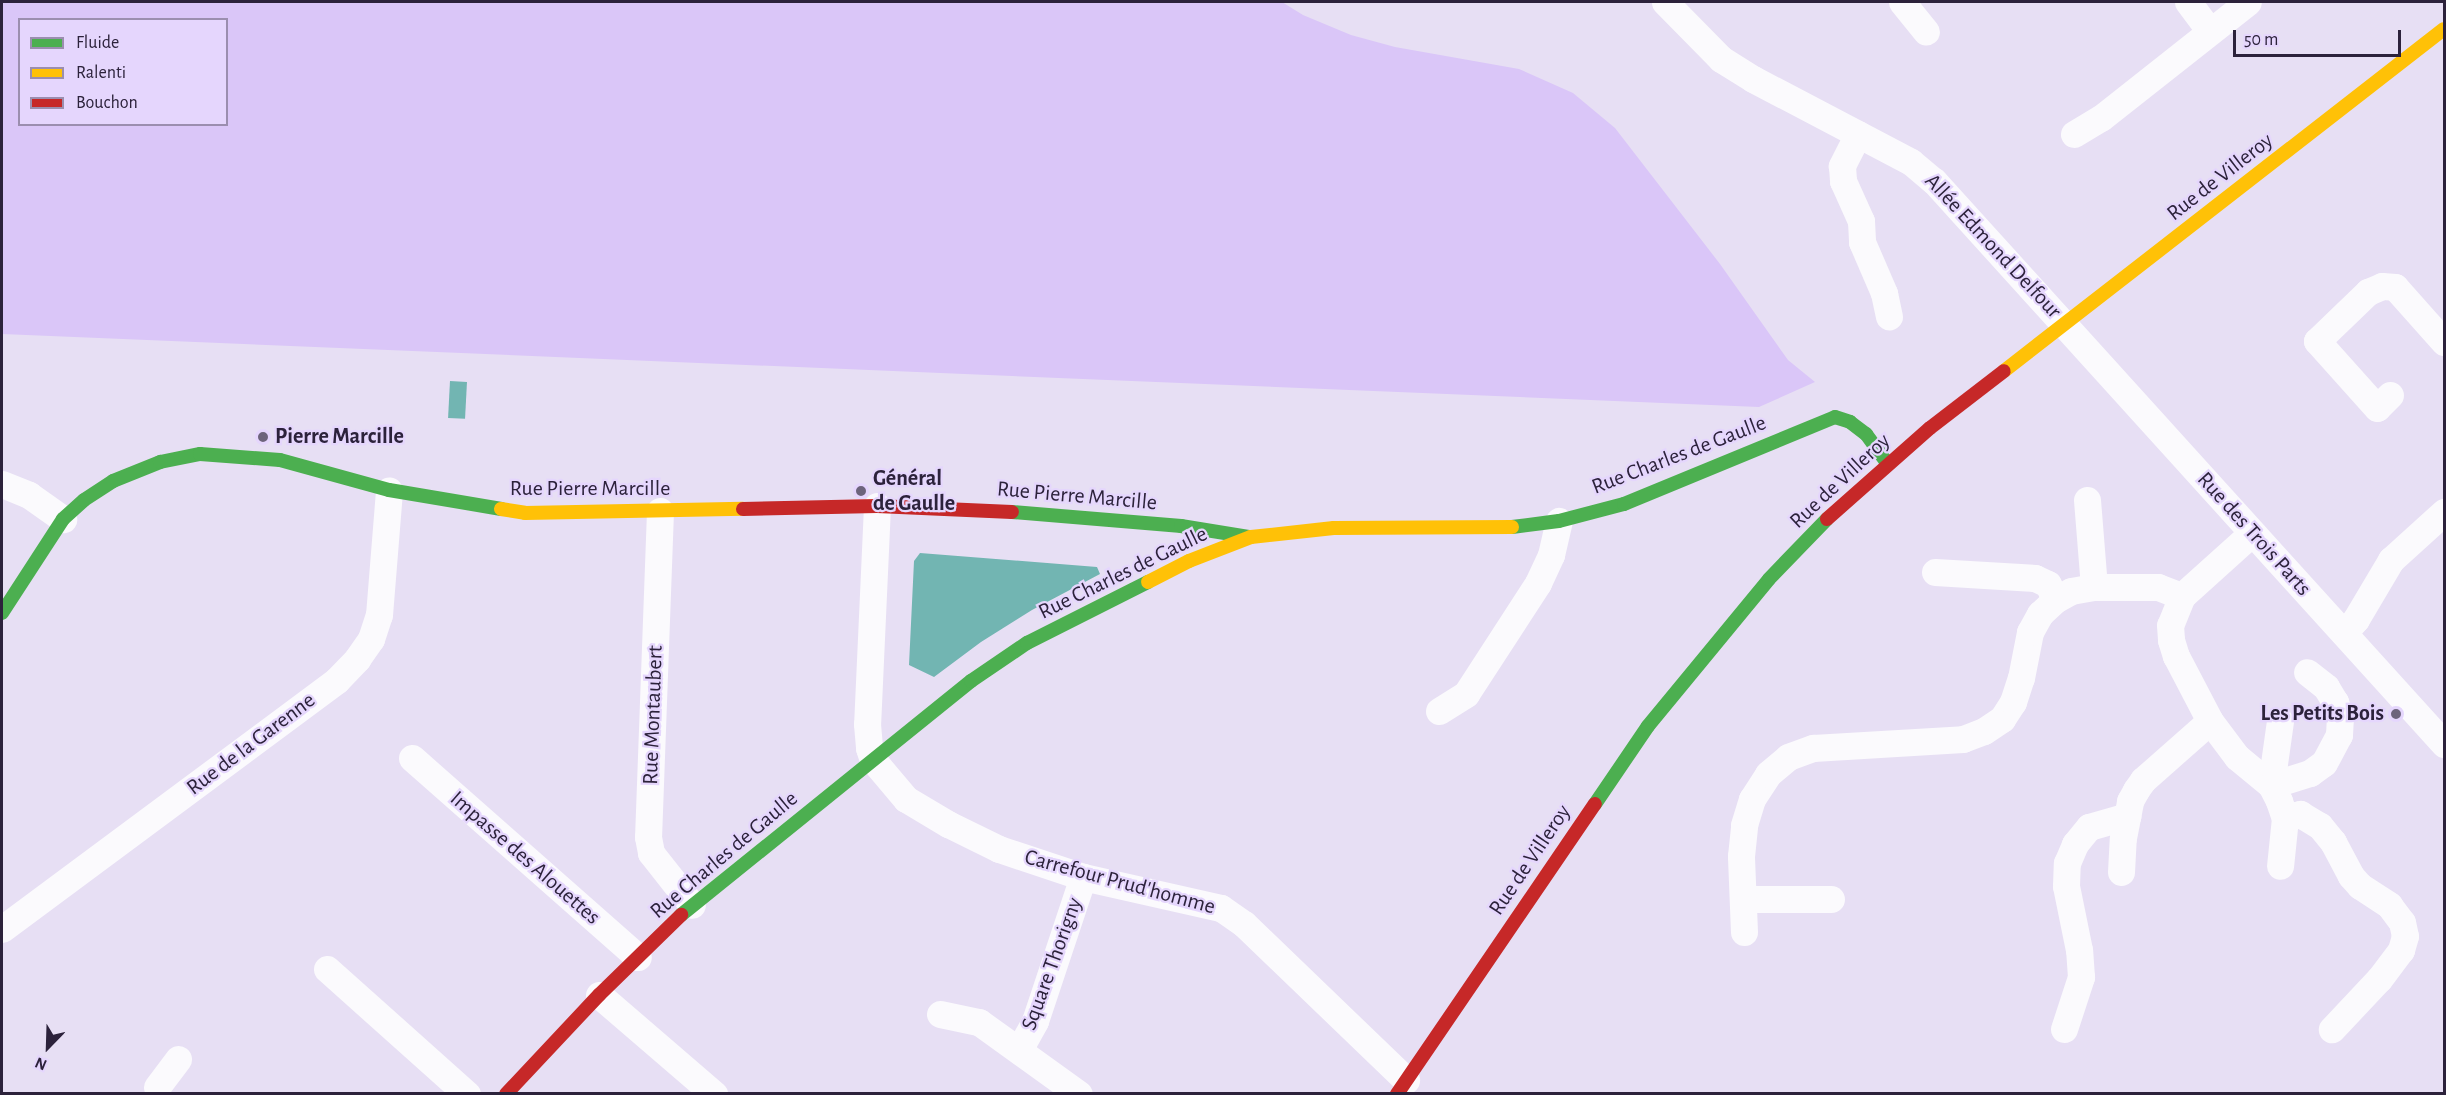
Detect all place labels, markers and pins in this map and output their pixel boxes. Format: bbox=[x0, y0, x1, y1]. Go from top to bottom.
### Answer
place label: Pierre Marcille bbox=[275, 424, 404, 450]
marker: Pierre Marcille bbox=[256, 430, 270, 444]
place label: Général de Gaulle bbox=[873, 465, 955, 516]
marker: Général de Gaulle bbox=[854, 484, 868, 498]
place label: Les Petits Bois bbox=[2261, 701, 2384, 727]
marker: Les Petits Bois bbox=[2389, 707, 2403, 721]

